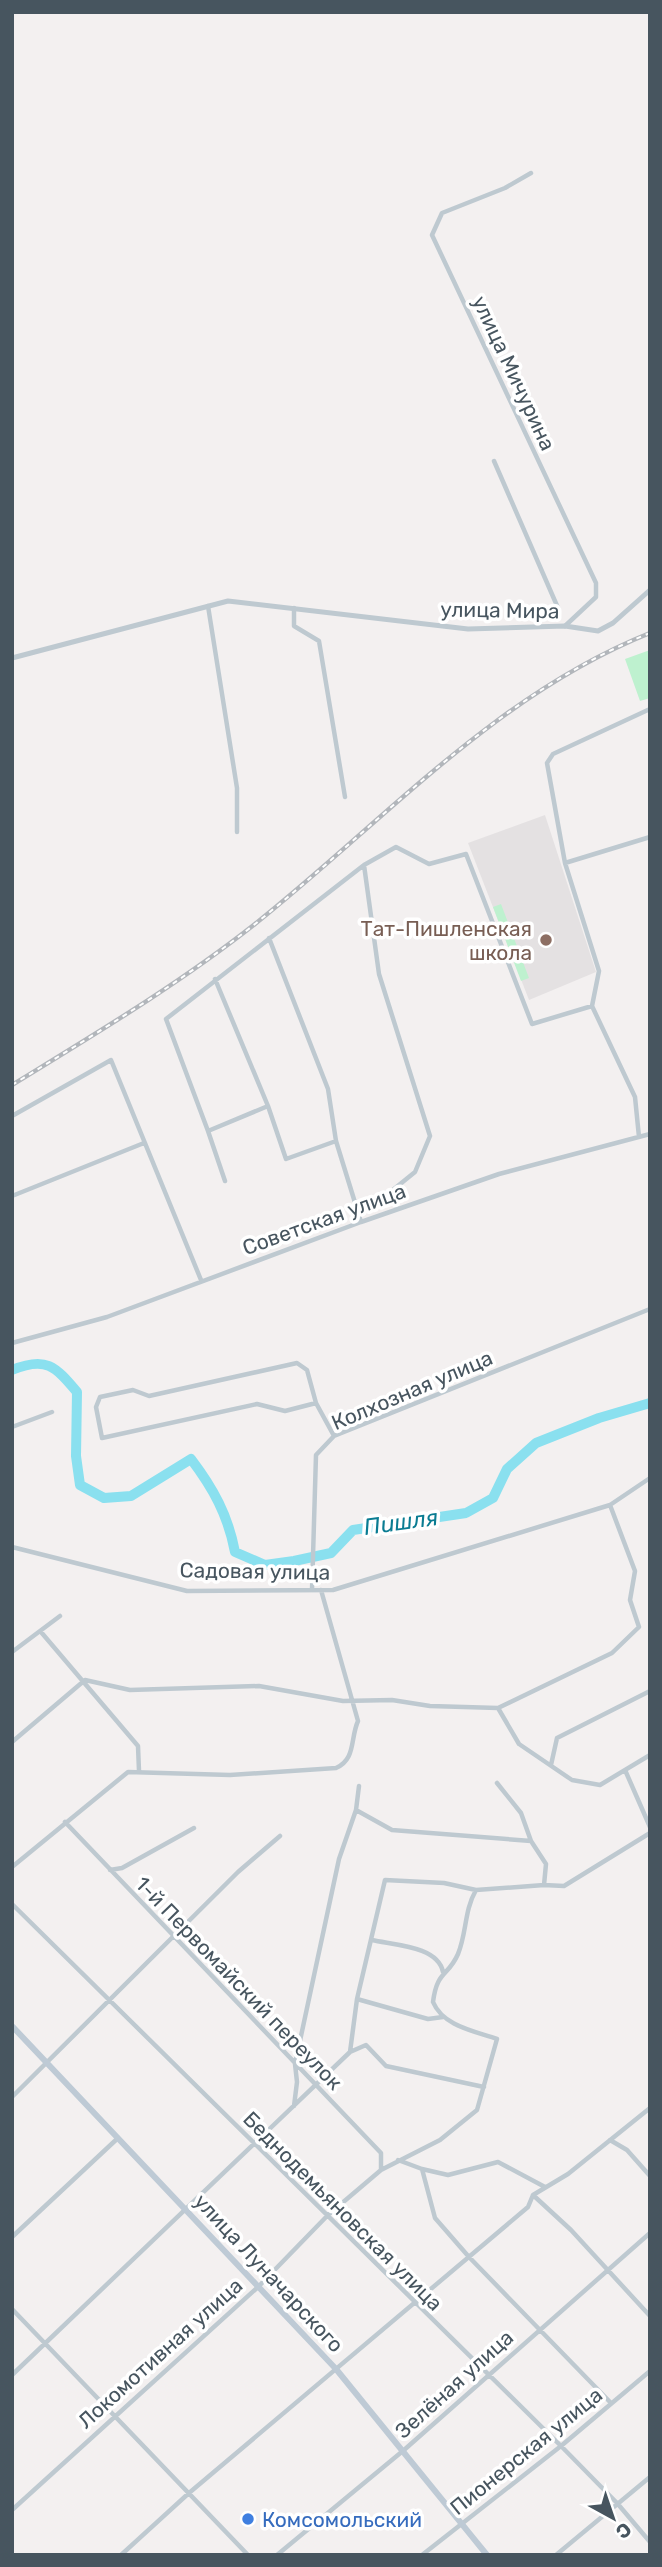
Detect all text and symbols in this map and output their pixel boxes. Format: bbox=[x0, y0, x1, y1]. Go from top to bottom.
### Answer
street label: улица Мичурина bbox=[467, 292, 561, 454]
street label: улица Мира bbox=[440, 596, 560, 624]
place label: Тат-Пишленская школа bbox=[361, 916, 532, 965]
marker: Тат-Пишленская школа bbox=[538, 932, 554, 948]
street label: Советская улица bbox=[239, 1178, 409, 1260]
street label: Колхозная улица bbox=[328, 1345, 496, 1435]
water label: Пишля bbox=[362, 1503, 440, 1541]
street label: Садовая улица bbox=[179, 1557, 331, 1585]
street label: 1-й Первомайский переулок bbox=[130, 1871, 348, 2095]
street label: Беднодемьяновская улица bbox=[238, 2106, 448, 2316]
street label: улица Луначарского bbox=[189, 2189, 349, 2357]
street label: Локомотивная улица bbox=[73, 2273, 247, 2433]
street label: Зелёная улица bbox=[390, 2325, 518, 2443]
street label: Пионерская улица bbox=[445, 2382, 607, 2520]
north arrow bbox=[578, 2483, 648, 2553]
place label: Комсомольский bbox=[262, 2507, 422, 2532]
marker: Комсомольский bbox=[240, 2511, 256, 2527]
text: С bbox=[611, 2518, 636, 2544]

